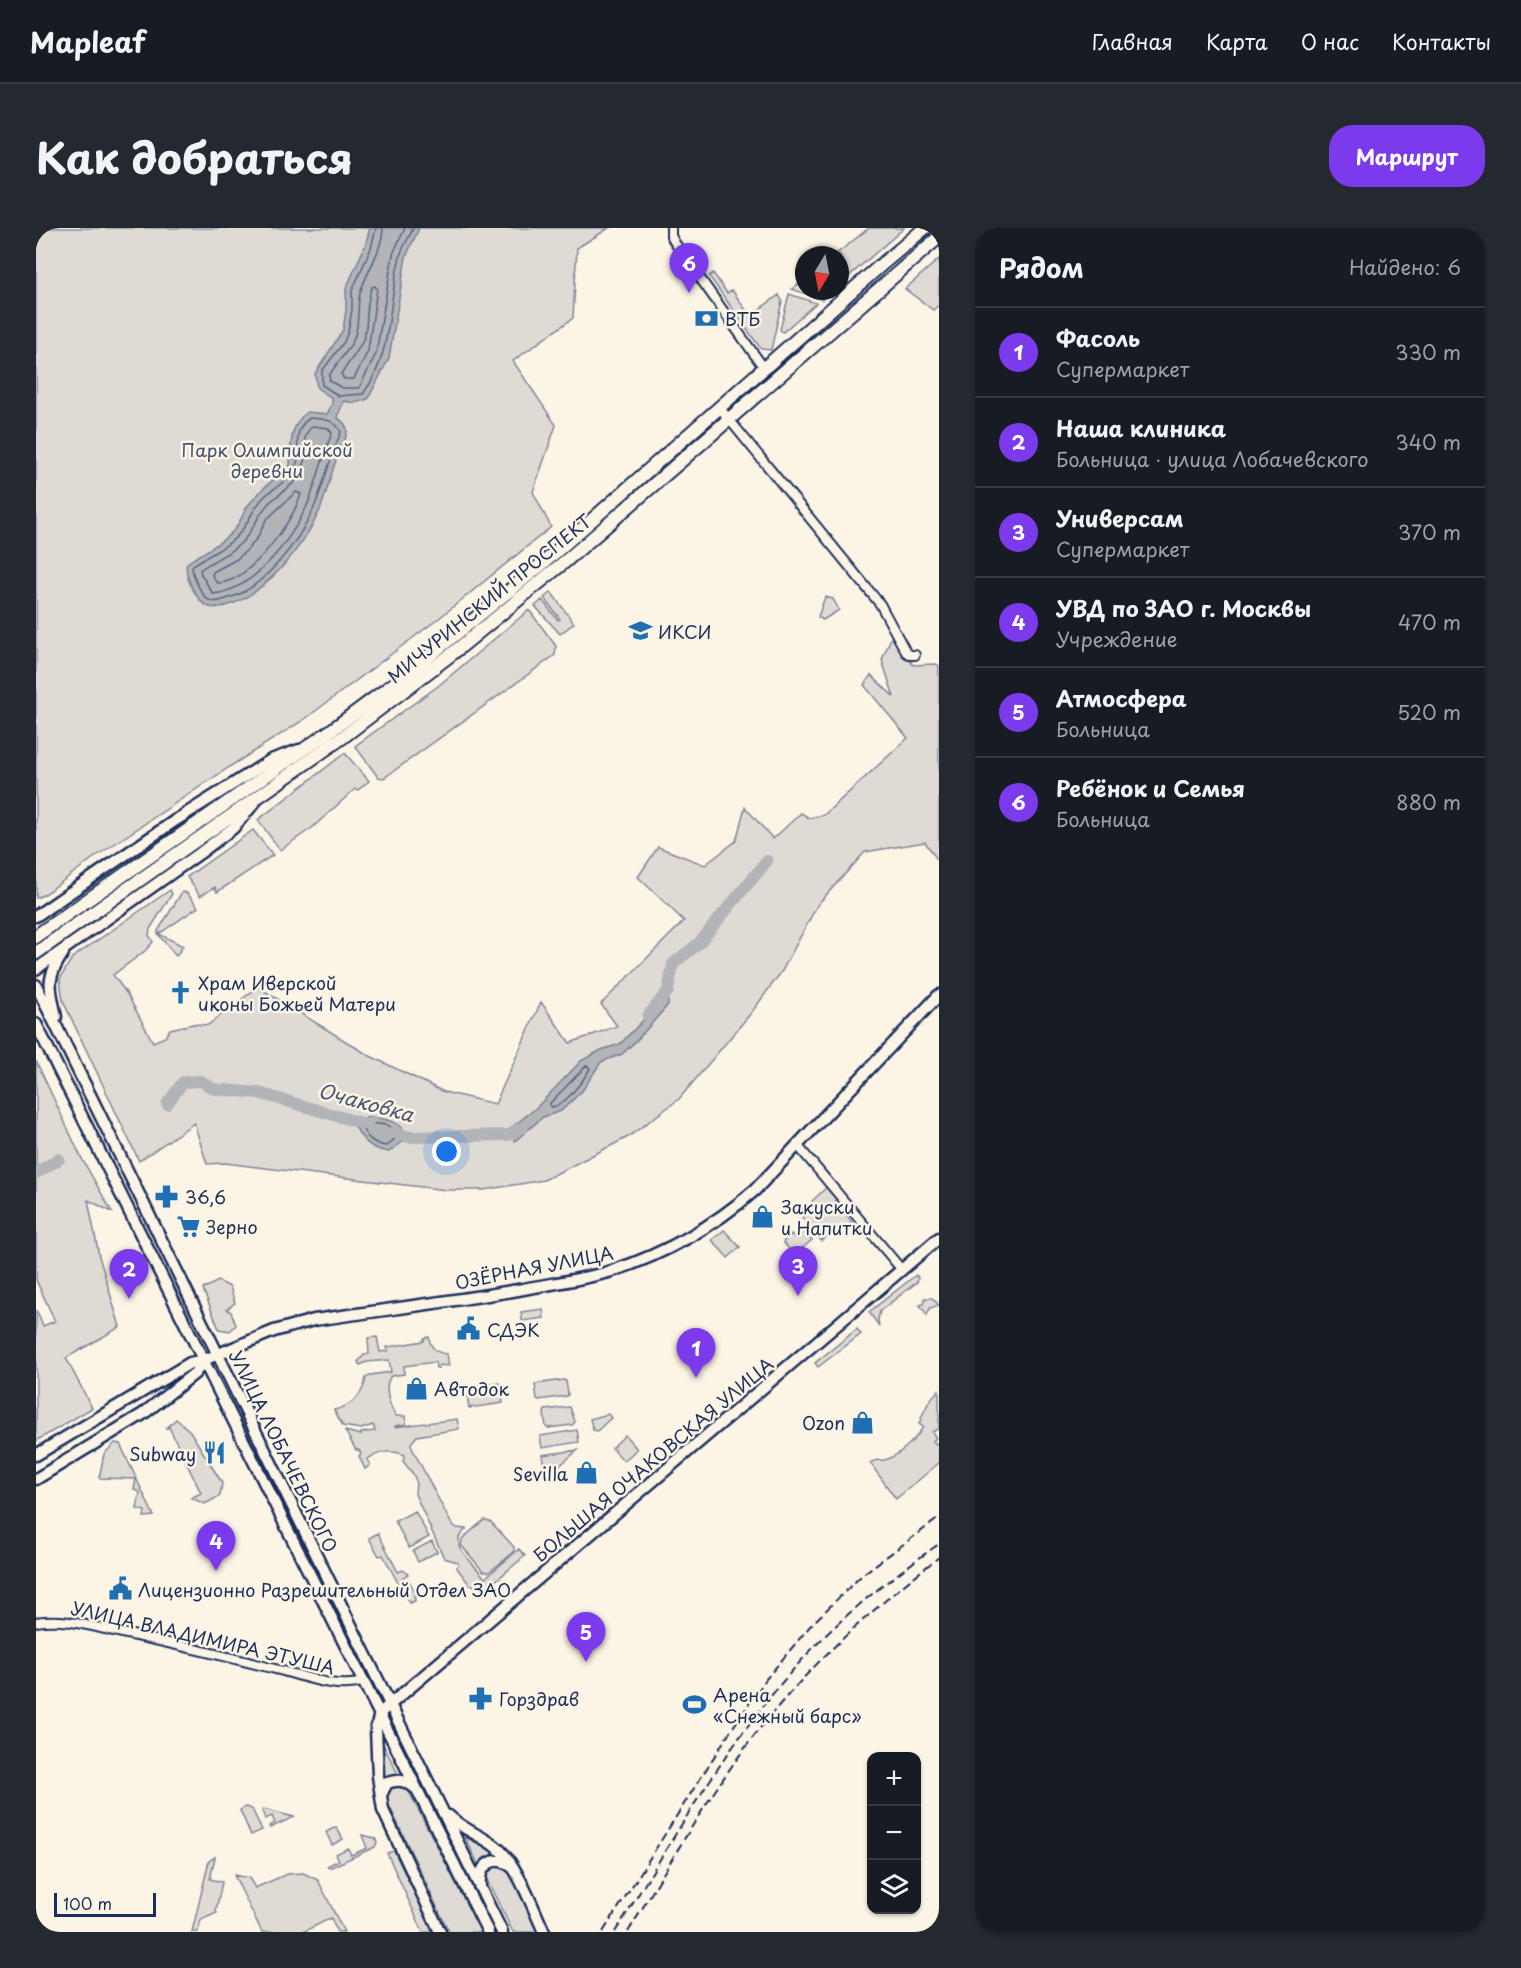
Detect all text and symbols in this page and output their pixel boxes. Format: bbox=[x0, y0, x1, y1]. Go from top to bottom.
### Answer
text: Mapleaf bbox=[30, 20, 146, 63]
text: Главная bbox=[1092, 25, 1173, 57]
text: Карта bbox=[1206, 25, 1268, 57]
text: О нас bbox=[1301, 25, 1359, 57]
text: Контакты bbox=[1392, 25, 1491, 57]
text: Как добраться bbox=[36, 125, 353, 188]
button: Маршрут bbox=[1329, 125, 1485, 187]
pin: 6 bbox=[670, 244, 708, 293]
north arrow bbox=[795, 246, 849, 300]
text: Рядом bbox=[999, 248, 1084, 287]
text: Найдено: 6 bbox=[1349, 252, 1461, 282]
bank icon: ВТБ bbox=[694, 305, 720, 331]
place label: ВТБ bbox=[725, 305, 760, 332]
text: Фасоль bbox=[1056, 321, 1140, 354]
text: 1 bbox=[1014, 337, 1023, 367]
text: 330 m bbox=[1395, 337, 1461, 367]
text: Супермаркет bbox=[1056, 354, 1189, 384]
text: Наша клиника bbox=[1056, 411, 1226, 444]
text: 2 bbox=[1011, 427, 1026, 457]
text: 340 m bbox=[1396, 427, 1461, 457]
park label: Парк Олимпийской деревни bbox=[181, 436, 353, 484]
text: Больница · улица Лобачевского bbox=[1056, 444, 1369, 474]
text: Универсам bbox=[1056, 501, 1184, 534]
street label: МИЧУРИНСКИЙ ПРОСПЕКТ bbox=[381, 507, 597, 689]
text: 3 bbox=[1012, 517, 1025, 547]
text: 370 m bbox=[1398, 517, 1461, 547]
text: Супермаркет bbox=[1056, 534, 1189, 564]
text: УВД по ЗАО г. Москвы bbox=[1056, 591, 1311, 624]
text: 4 bbox=[1012, 607, 1025, 637]
text: 470 m bbox=[1398, 607, 1461, 637]
school or university icon: ИКСИ bbox=[627, 618, 653, 644]
place label: ИКСИ bbox=[658, 618, 712, 645]
text: Учреждение bbox=[1056, 624, 1177, 654]
text: Атмосфера bbox=[1056, 681, 1187, 714]
text: 5 bbox=[1012, 697, 1025, 727]
text: 520 m bbox=[1397, 697, 1461, 727]
text: Больница bbox=[1056, 714, 1150, 744]
text: Ребёнок и Семья bbox=[1056, 771, 1245, 804]
text: 6 bbox=[1011, 787, 1026, 817]
text: 880 m bbox=[1396, 787, 1461, 817]
text: Больница bbox=[1056, 804, 1150, 834]
place label: Храм Иверской иконы Божьей Матери bbox=[198, 969, 396, 1017]
church icon: Храм Иверской иконы Божьей Матери bbox=[167, 979, 193, 1005]
water label: Очаковка bbox=[315, 1075, 418, 1129]
your location bbox=[432, 1137, 461, 1166]
pharmacy icon: 36,6 bbox=[154, 1183, 180, 1209]
place label: 36,6 bbox=[185, 1183, 226, 1210]
place label: Закуски и Напитки bbox=[781, 1193, 872, 1241]
shop icon: Закуски и Напитки bbox=[750, 1203, 776, 1229]
supermarket icon: Зерно bbox=[175, 1213, 201, 1239]
place label: Зерно bbox=[206, 1213, 258, 1240]
street label: ОЗЁРНАЯ УЛИЦА bbox=[452, 1238, 616, 1296]
pin: 3 bbox=[778, 1246, 818, 1296]
pin: 2 bbox=[110, 1250, 148, 1299]
public building icon: СДЭК bbox=[456, 1316, 482, 1342]
place label: СДЭК bbox=[487, 1316, 540, 1343]
pin: 1 bbox=[676, 1328, 716, 1378]
street label: УЛИЦА ЛОБАЧЕВСКОГО bbox=[223, 1345, 345, 1557]
street label: БОЛЬШАЯ ОЧАКОВСКАЯ УЛИЦА bbox=[527, 1350, 779, 1568]
shop icon: Автодок bbox=[403, 1375, 429, 1401]
place label: Автодок bbox=[434, 1375, 509, 1402]
place label: Ozon bbox=[802, 1409, 845, 1436]
shop icon: Ozon bbox=[850, 1409, 876, 1435]
place label: Subway bbox=[129, 1440, 196, 1467]
restaurant icon: Subway bbox=[201, 1440, 227, 1466]
place label: Sevilla bbox=[513, 1460, 569, 1487]
shop icon: Sevilla bbox=[573, 1460, 599, 1486]
pin: 4 bbox=[196, 1522, 236, 1571]
public building icon: Лицензионно Разрешительный Отдел ЗАО bbox=[107, 1576, 133, 1602]
place label: Лицензионно Разрешительный Отдел ЗАО bbox=[138, 1576, 511, 1603]
street label: УЛИЦА ВЛАДИМИРА ЭТУША bbox=[69, 1594, 337, 1680]
pin: 5 bbox=[566, 1612, 606, 1662]
place label: Арена «Снежный барс» bbox=[713, 1681, 862, 1729]
pharmacy icon: Горздрав bbox=[468, 1685, 494, 1711]
place label: Горздрав bbox=[499, 1685, 579, 1712]
sports icon: Арена «Снежный барс» bbox=[682, 1691, 708, 1717]
map controls bbox=[867, 1752, 921, 1914]
button: + bbox=[867, 1752, 921, 1806]
button: − bbox=[867, 1806, 921, 1860]
button: layers bbox=[867, 1860, 921, 1914]
scale bar bbox=[54, 1890, 156, 1918]
text: 100 m bbox=[63, 1891, 112, 1915]

